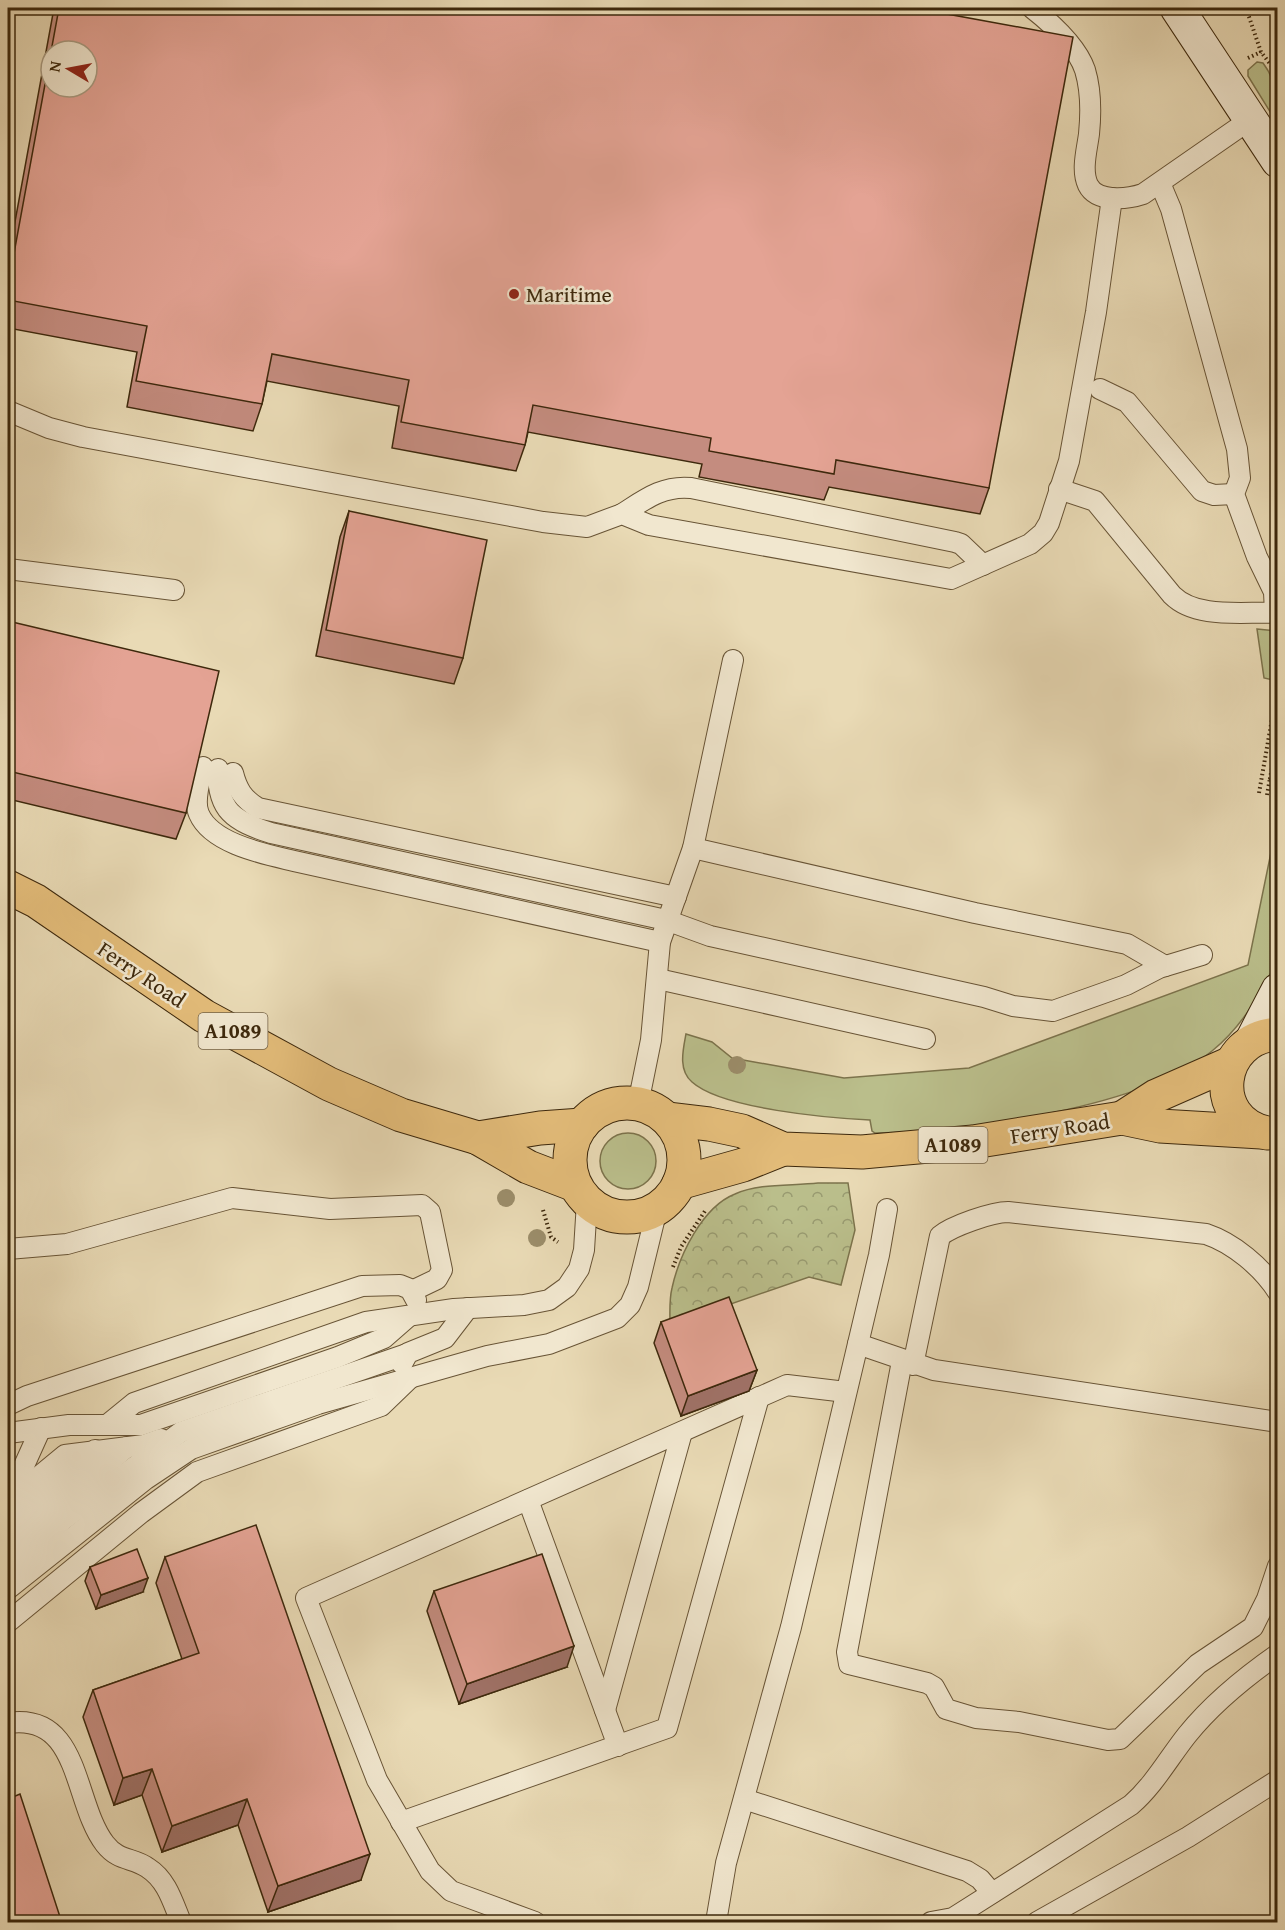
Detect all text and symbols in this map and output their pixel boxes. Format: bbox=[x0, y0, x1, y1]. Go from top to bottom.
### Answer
north arrow bbox=[39, 39, 99, 99]
text: N bbox=[41, 59, 67, 74]
place label: Maritime bbox=[526, 278, 612, 310]
marker: Maritime bbox=[507, 287, 521, 301]
street label: Ferry Road bbox=[92, 933, 193, 1015]
road number: A1089 bbox=[198, 1013, 268, 1049]
street label: Ferry Road bbox=[1008, 1104, 1112, 1152]
road number: A1089 bbox=[918, 1127, 988, 1163]

